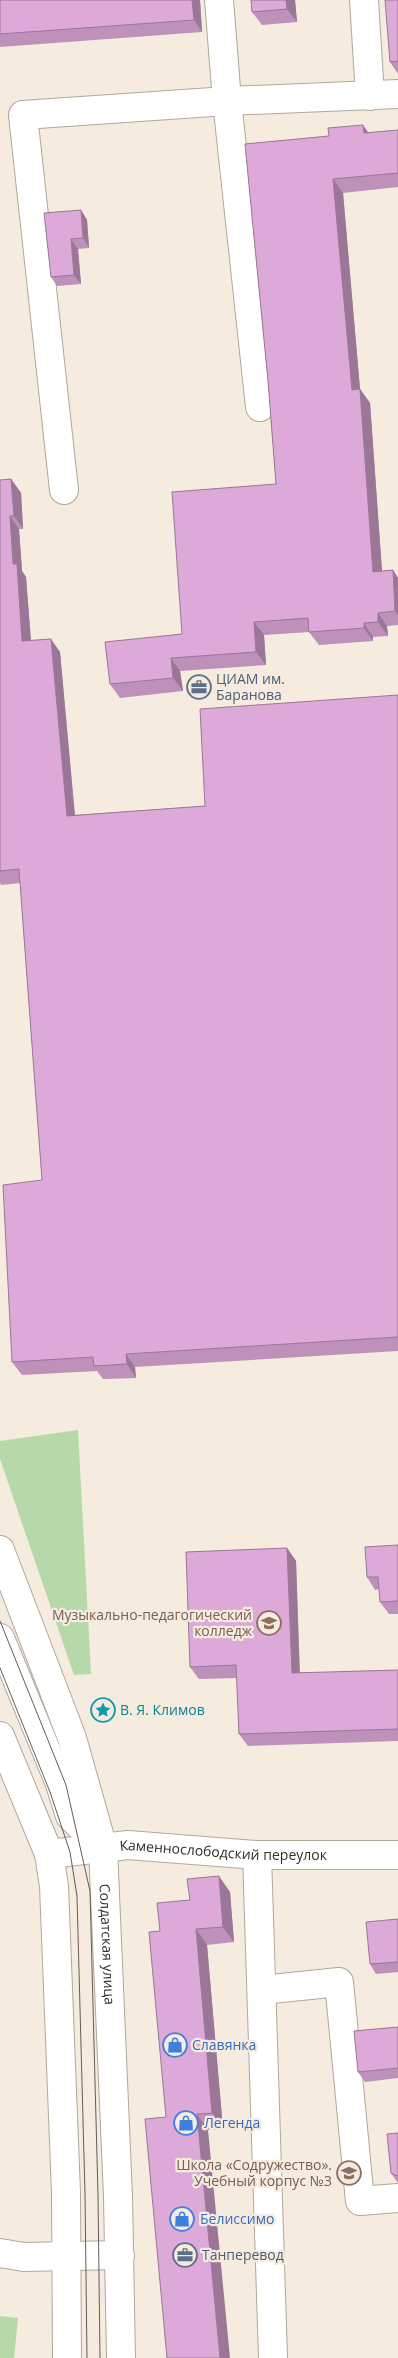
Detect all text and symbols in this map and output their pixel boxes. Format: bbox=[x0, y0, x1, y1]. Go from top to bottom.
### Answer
place label: ЦИАМ им. Баранова bbox=[216, 669, 285, 704]
office icon: ЦИАМ им. Баранова bbox=[186, 674, 212, 700]
place label: Музыкально-педагогический колледж bbox=[52, 1605, 253, 1640]
school or university icon: Музыкально-педагогический колледж bbox=[256, 1610, 282, 1636]
place icon: В. Я. Климов bbox=[90, 1697, 116, 1723]
place label: В. Я. Климов bbox=[120, 1700, 205, 1719]
street label: Каменнослободский переулок bbox=[119, 1835, 328, 1864]
street label: Солдатская улица bbox=[96, 1883, 120, 2005]
shop icon: Славянка bbox=[162, 2032, 188, 2058]
place label: Славянка bbox=[192, 2035, 256, 2054]
shop icon: Легенда bbox=[173, 2110, 199, 2136]
place label: Легенда bbox=[204, 2113, 260, 2132]
place label: Школа «Содружество». Учебный корпус №3 bbox=[176, 2155, 332, 2190]
school or university icon: Школа «Содружество». Учебный корпус №3 bbox=[336, 2160, 362, 2186]
shop icon: Белиссимо bbox=[169, 2206, 195, 2232]
place label: Белиссимо bbox=[200, 2209, 274, 2228]
office icon: Танперевод bbox=[172, 2242, 198, 2268]
place label: Танперевод bbox=[202, 2245, 284, 2264]

